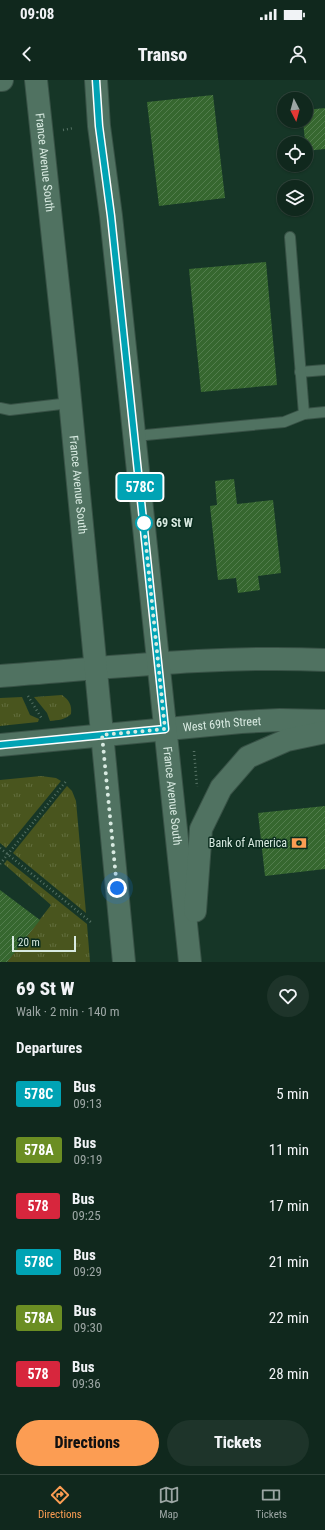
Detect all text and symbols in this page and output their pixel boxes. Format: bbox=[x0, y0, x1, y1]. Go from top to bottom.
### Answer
text: 09:08 bbox=[20, 5, 54, 23]
icon: back bbox=[16, 43, 38, 65]
icon: person bbox=[287, 43, 309, 65]
text: Transo bbox=[138, 44, 187, 65]
north arrow bbox=[277, 92, 313, 128]
map controls bbox=[277, 92, 313, 216]
street label: France Avenue South bbox=[33, 112, 57, 213]
button: locate bbox=[277, 136, 313, 172]
button: layers bbox=[277, 180, 313, 216]
street label: France Avenue South bbox=[66, 435, 90, 535]
line badge: 578C bbox=[112, 474, 168, 500]
text: 578C bbox=[125, 479, 155, 495]
marker: 69 St W bbox=[135, 514, 153, 532]
place label: 69 St W bbox=[156, 516, 193, 530]
street label: West 69th Street bbox=[182, 714, 262, 735]
street label: France Avenue South bbox=[160, 746, 185, 846]
bank icon: Bank of America bbox=[290, 834, 308, 852]
place label: Bank of America bbox=[209, 836, 287, 850]
your location bbox=[107, 878, 127, 898]
scale bar bbox=[12, 934, 76, 953]
text: 20 m bbox=[18, 936, 40, 949]
button: heart bbox=[267, 975, 309, 1017]
text: 69 St W bbox=[16, 977, 75, 1000]
text: Walk · 2 min · 140 m bbox=[16, 1004, 120, 1019]
text: Departures bbox=[16, 1039, 82, 1057]
text: Bus bbox=[73, 1078, 96, 1096]
text: 5 min bbox=[276, 1085, 309, 1103]
text: 578C bbox=[24, 1086, 53, 1102]
text: 09:13 bbox=[73, 1096, 102, 1111]
text: Bus bbox=[74, 1134, 96, 1152]
text: 11 min bbox=[269, 1141, 309, 1159]
text: 578A bbox=[24, 1142, 54, 1158]
text: 09:19 bbox=[74, 1152, 102, 1167]
text: Bus bbox=[72, 1190, 95, 1208]
text: 17 min bbox=[269, 1197, 309, 1215]
text: 578 bbox=[27, 1198, 49, 1214]
text: 09:25 bbox=[72, 1208, 101, 1223]
text: Bus bbox=[73, 1246, 96, 1264]
text: 21 min bbox=[269, 1253, 309, 1271]
text: 578C bbox=[24, 1254, 53, 1270]
text: 09:29 bbox=[73, 1264, 102, 1279]
text: Bus bbox=[74, 1302, 96, 1320]
text: 22 min bbox=[269, 1309, 309, 1327]
text: 578A bbox=[24, 1310, 54, 1326]
text: 09:30 bbox=[74, 1320, 102, 1335]
text: Bus bbox=[72, 1358, 95, 1376]
text: 28 min bbox=[269, 1365, 309, 1383]
text: 578 bbox=[27, 1366, 49, 1382]
text: 09:36 bbox=[72, 1376, 101, 1391]
button: Directions bbox=[16, 1420, 159, 1466]
button: Tickets bbox=[167, 1420, 309, 1466]
tab: Directions bbox=[38, 1484, 82, 1521]
tab: Map bbox=[158, 1484, 180, 1521]
tab: Tickets bbox=[255, 1484, 287, 1521]

